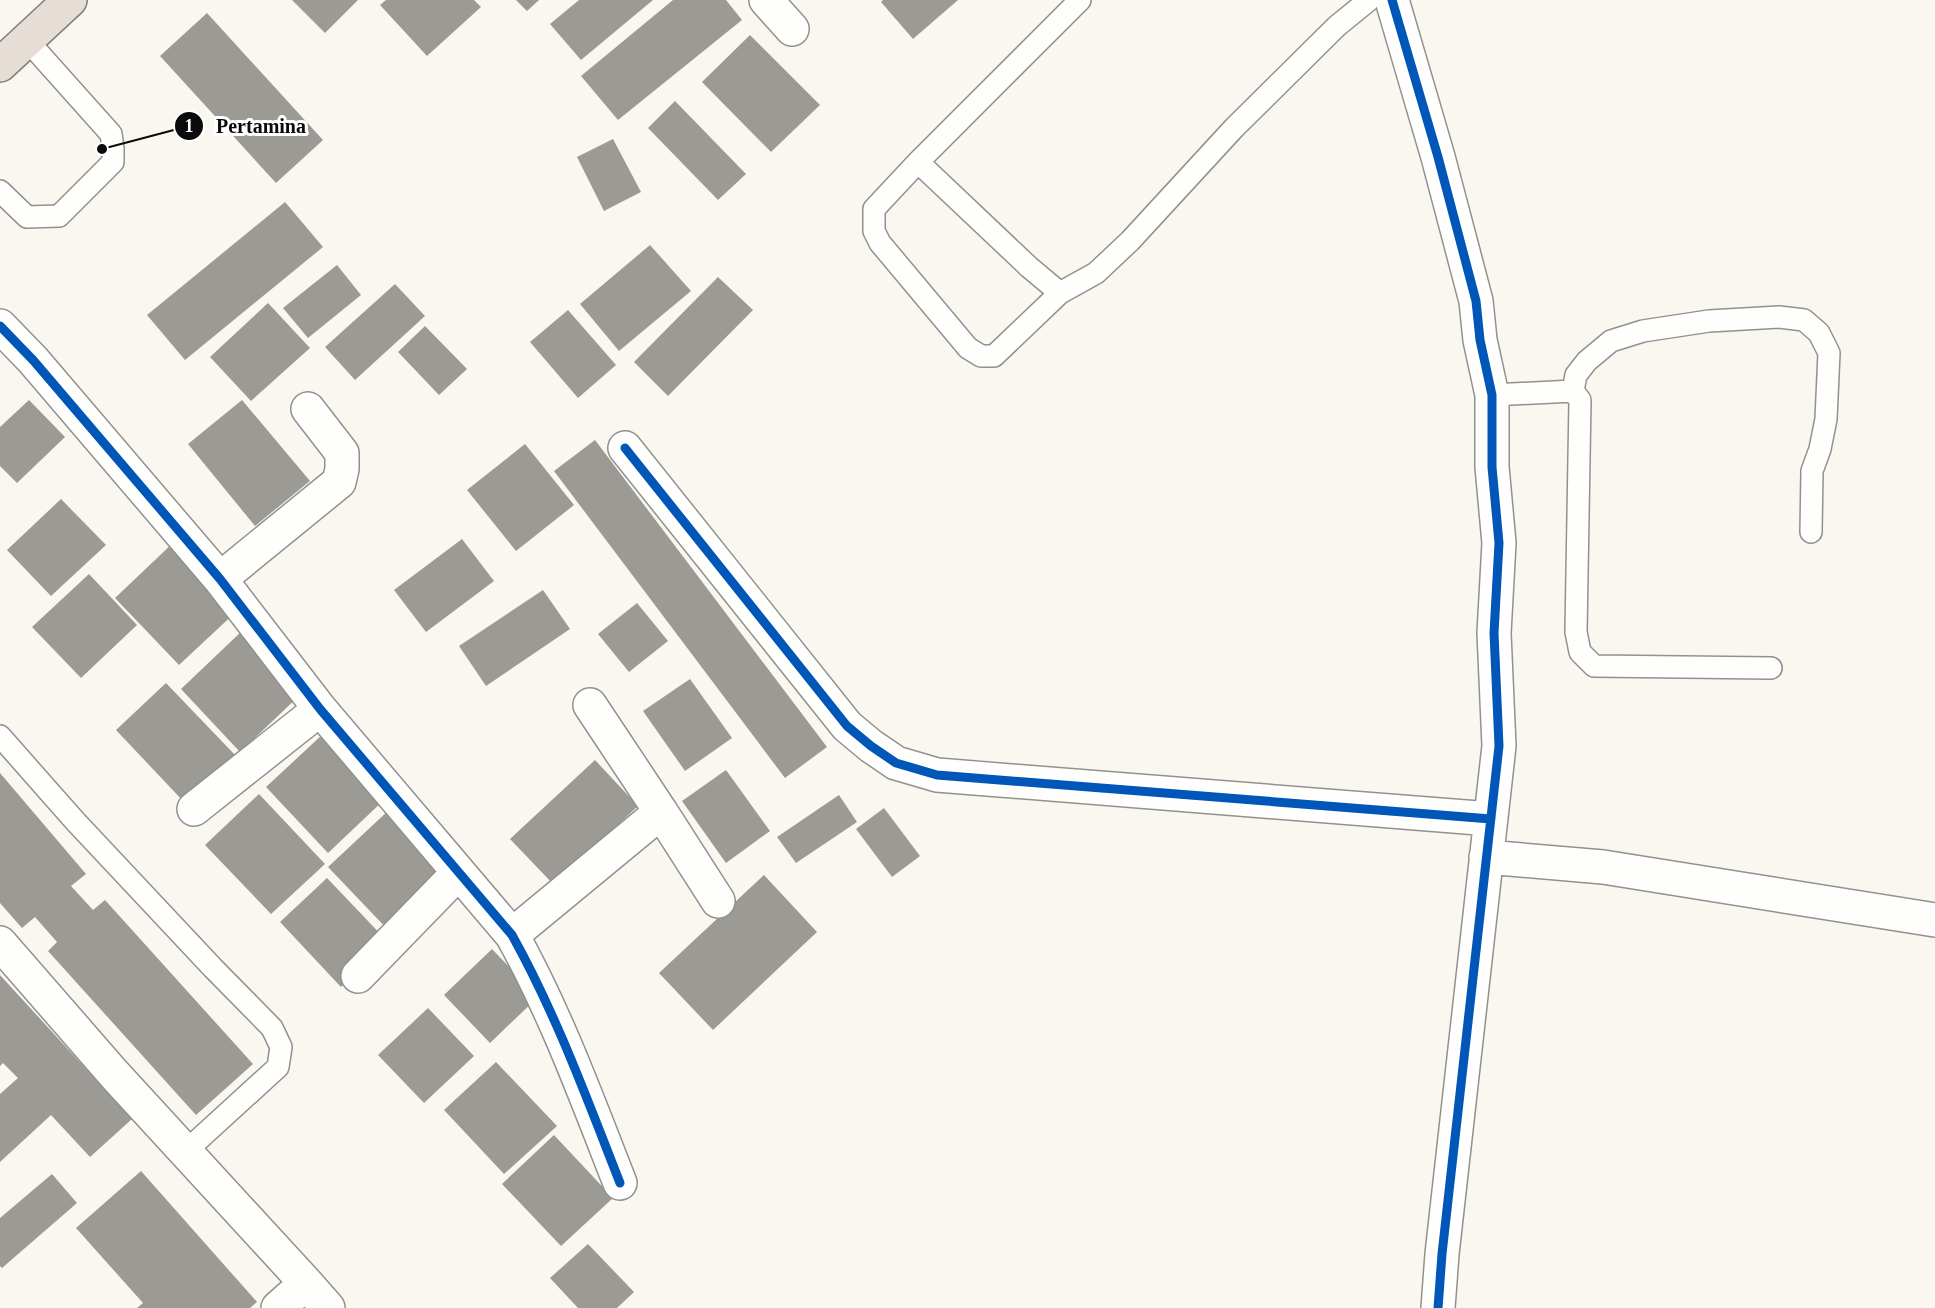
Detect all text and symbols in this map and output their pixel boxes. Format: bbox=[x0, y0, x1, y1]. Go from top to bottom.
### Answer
callout: Pertamina bbox=[174, 107, 318, 145]
text: Pertamina bbox=[216, 115, 306, 137]
text: 1 bbox=[185, 116, 194, 136]

